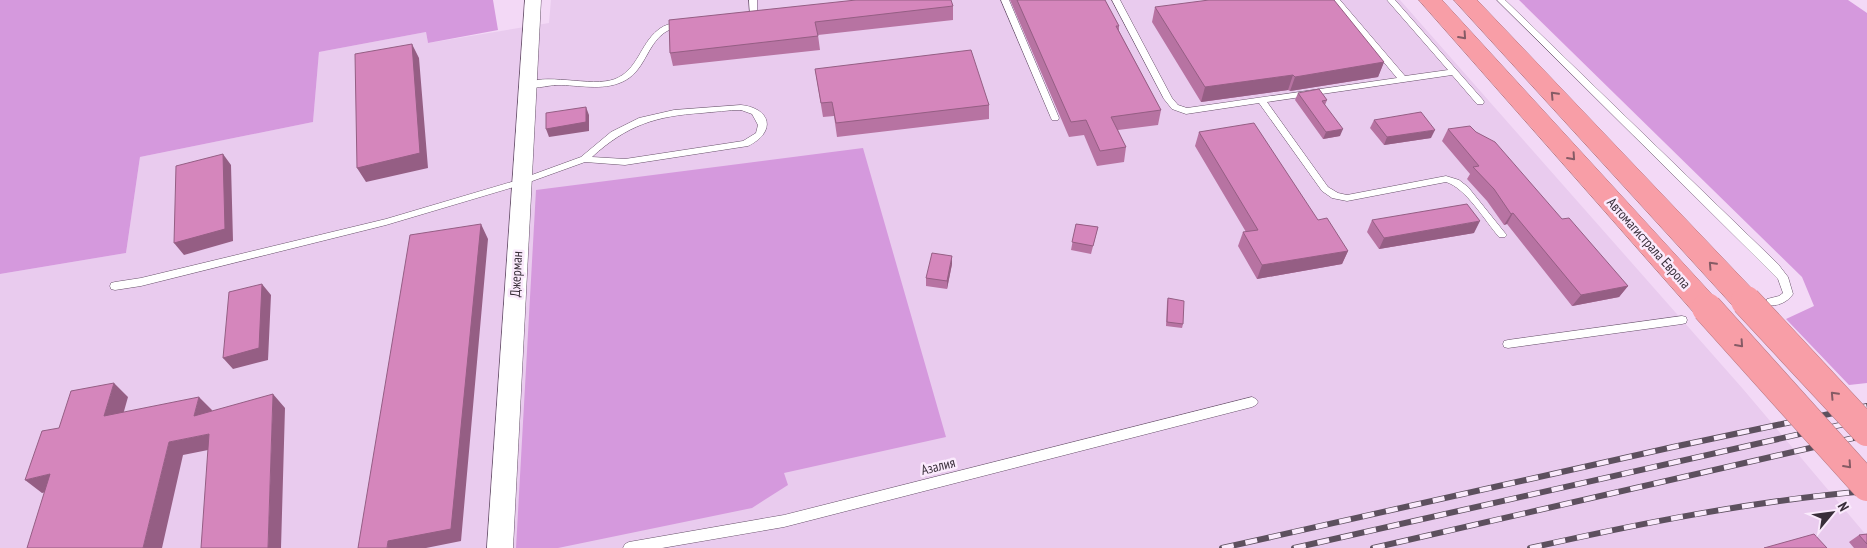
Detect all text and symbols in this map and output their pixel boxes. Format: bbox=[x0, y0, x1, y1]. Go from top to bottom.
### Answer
one-way arrow bbox=[1457, 31, 1466, 40]
one-way arrow bbox=[1551, 92, 1560, 101]
one-way arrow bbox=[1566, 152, 1575, 161]
street label: Автомагистрала Европа bbox=[1603, 194, 1695, 292]
street label: Джерман bbox=[506, 251, 526, 297]
one-way arrow bbox=[1709, 262, 1718, 271]
one-way arrow bbox=[1734, 338, 1743, 347]
one-way arrow bbox=[1831, 392, 1840, 401]
street label: Азалия bbox=[919, 453, 957, 479]
one-way arrow bbox=[1842, 459, 1851, 468]
north arrow bbox=[1807, 488, 1857, 538]
text: N bbox=[1834, 499, 1853, 514]

